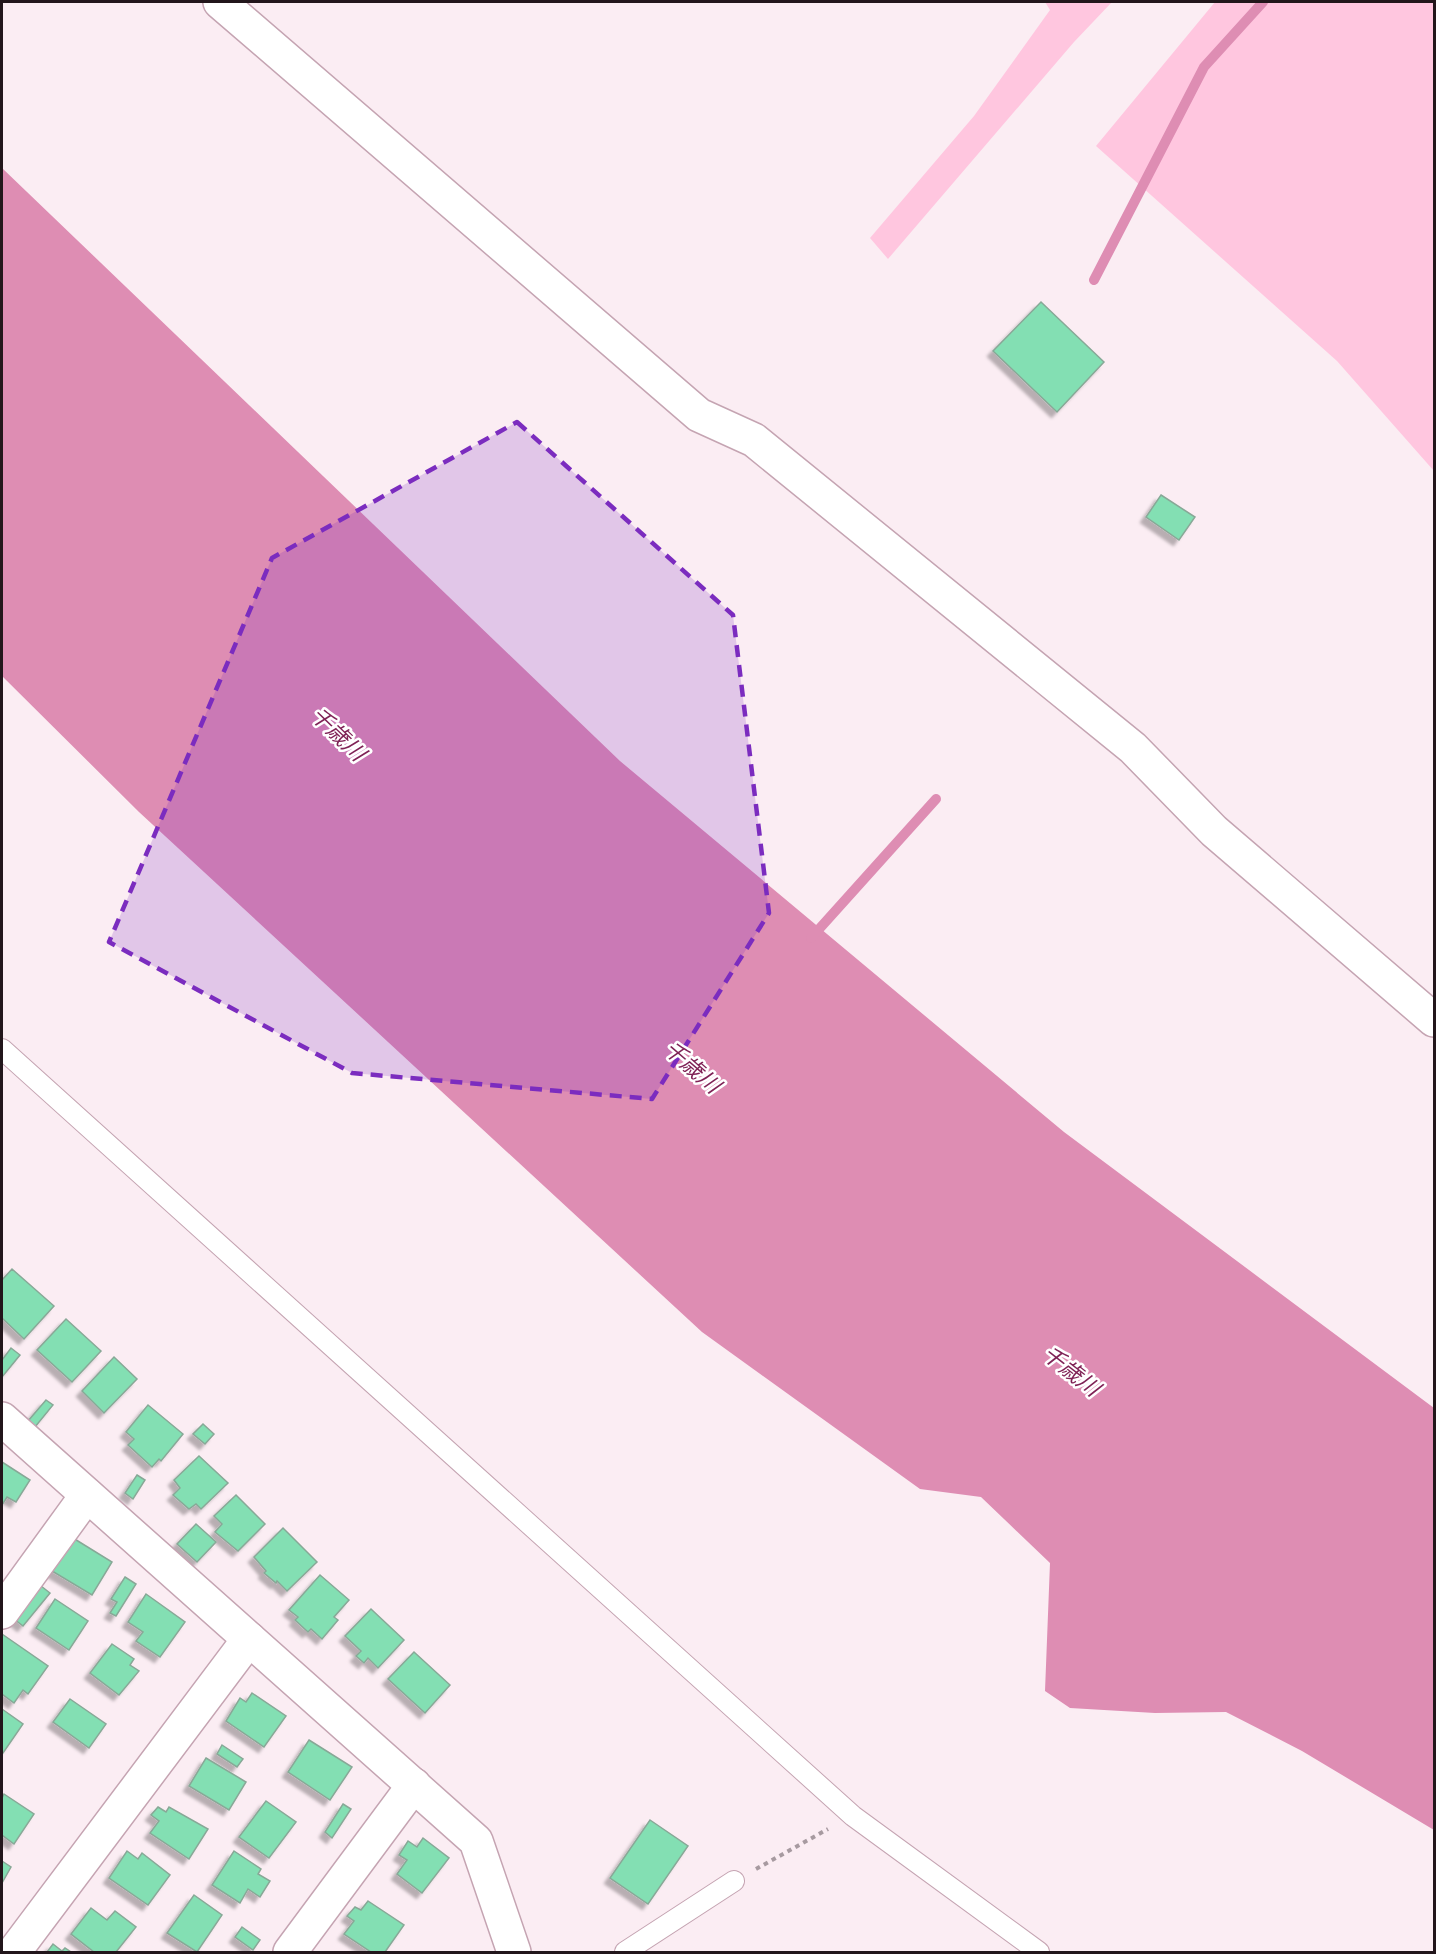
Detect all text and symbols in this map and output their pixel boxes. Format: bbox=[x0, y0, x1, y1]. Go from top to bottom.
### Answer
water label: 千歳川 bbox=[305, 701, 373, 768]
water label: 千歳川 bbox=[658, 1035, 727, 1100]
water label: 千歳川 bbox=[1037, 1340, 1107, 1403]

